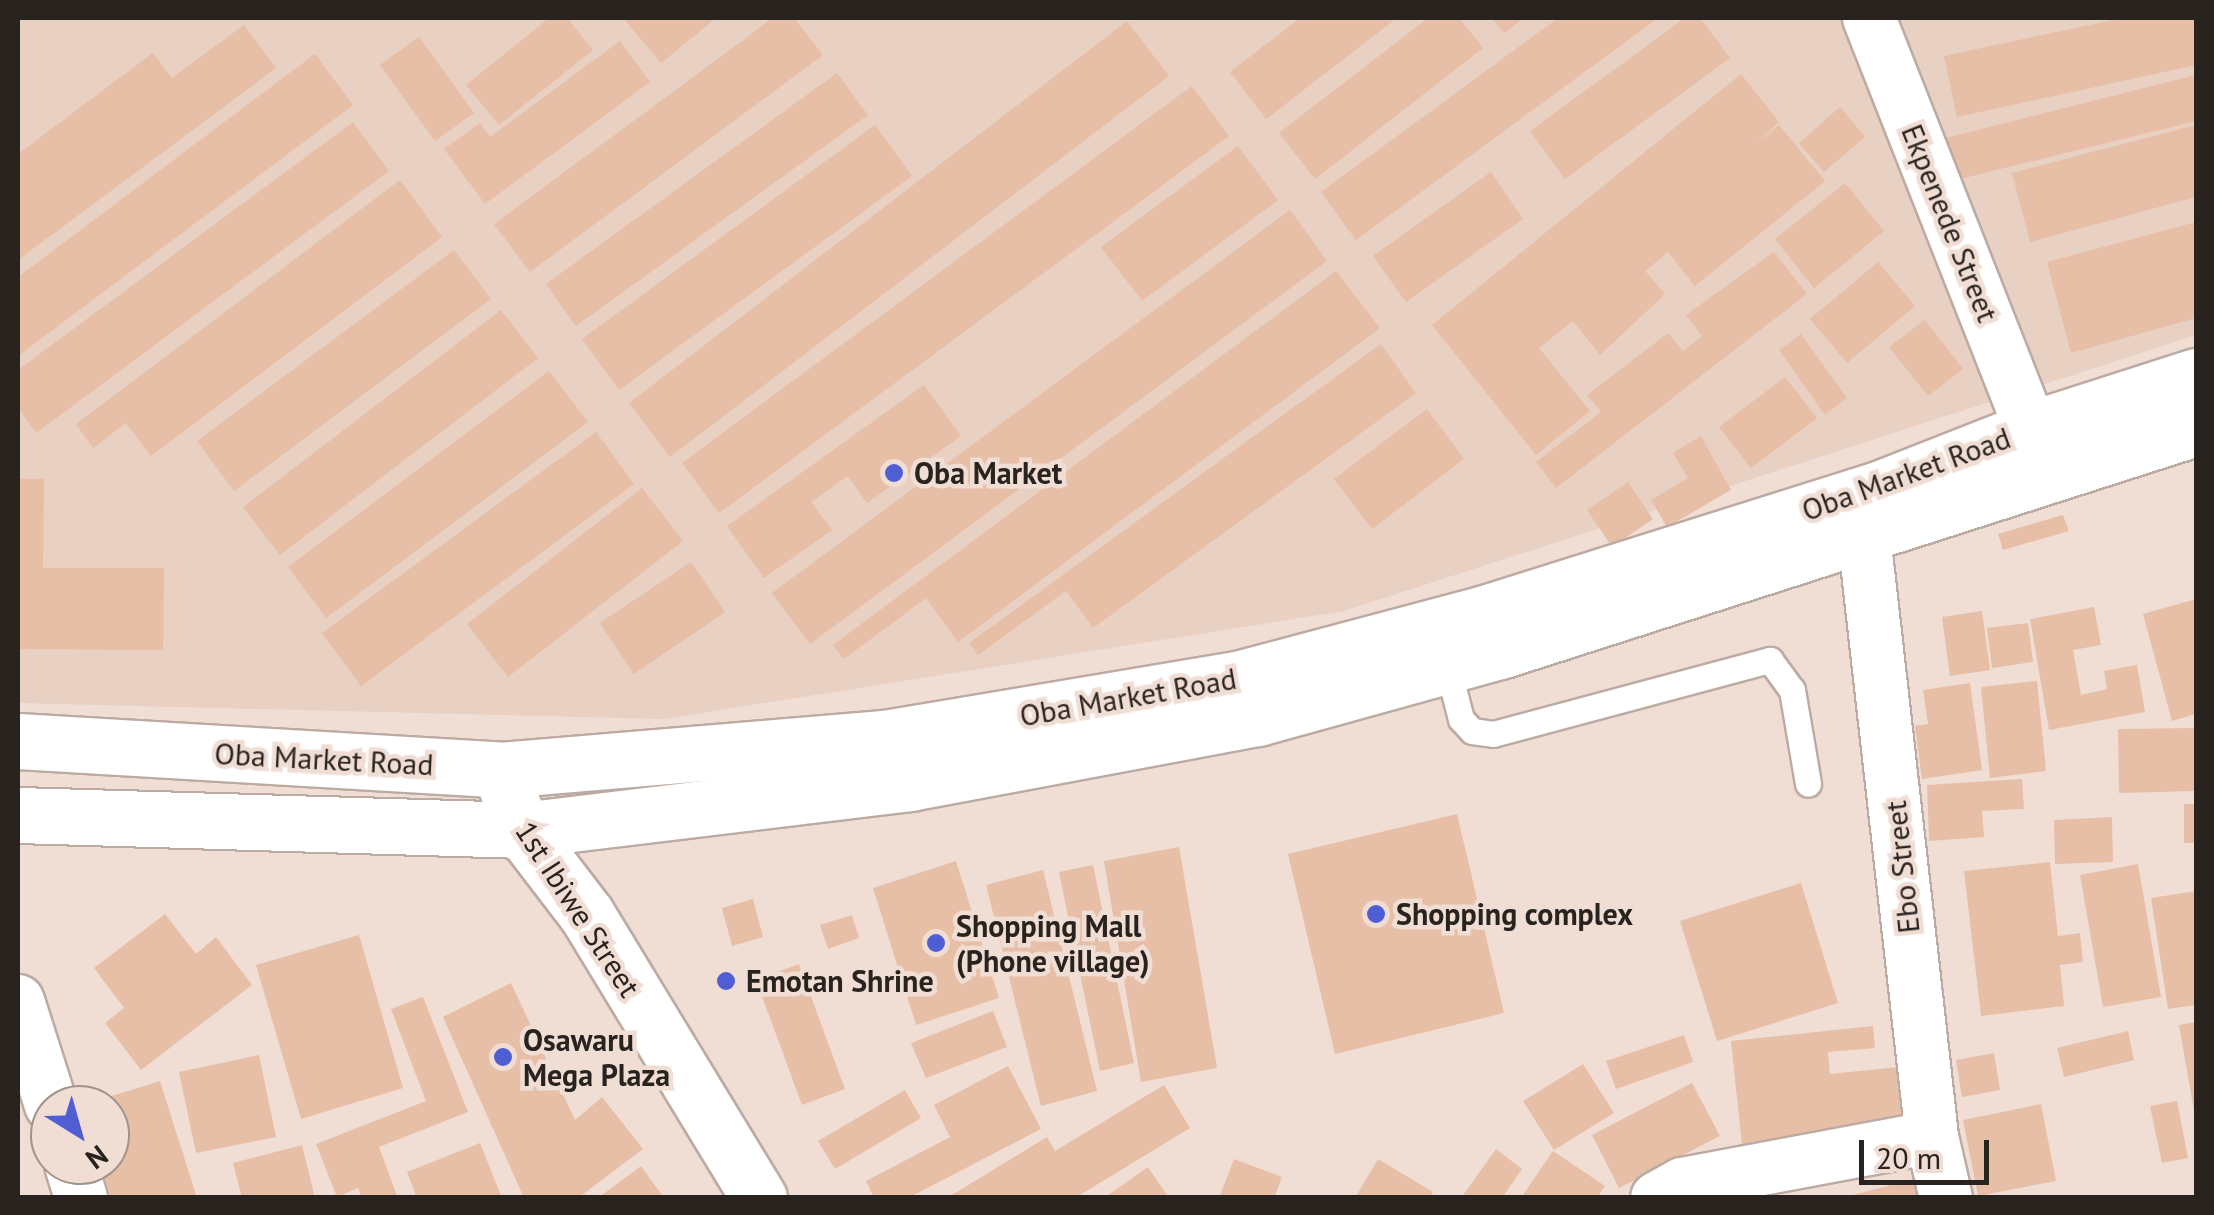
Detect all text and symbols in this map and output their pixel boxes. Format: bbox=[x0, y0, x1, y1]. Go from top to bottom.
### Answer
street label: Ekpenede Street bbox=[1894, 119, 2006, 327]
street label: Oba Market Road bbox=[1797, 420, 2015, 528]
place label: Oba Market bbox=[914, 455, 1062, 491]
marker: Oba Market bbox=[883, 462, 905, 484]
street label: Oba Market Road bbox=[1017, 660, 1239, 734]
street label: Oba Market Road bbox=[214, 735, 434, 783]
street label: Ebo Street bbox=[1877, 799, 1927, 935]
street label: 1st Ibiwe Street bbox=[508, 815, 648, 1003]
place label: Shopping complex bbox=[1396, 896, 1633, 932]
marker: Shopping complex bbox=[1365, 903, 1387, 925]
place label: Shopping Mall (Phone village) bbox=[956, 908, 1150, 978]
marker: Shopping Mall (Phone village) bbox=[925, 932, 947, 954]
place label: Emotan Shrine bbox=[746, 963, 934, 999]
marker: Emotan Shrine bbox=[715, 970, 737, 992]
place label: Osawaru Mega Plaza bbox=[523, 1022, 670, 1092]
marker: Osawaru Mega Plaza bbox=[492, 1046, 514, 1068]
north arrow bbox=[30, 1085, 130, 1185]
scale bar bbox=[1864, 1120, 1994, 1182]
text: N bbox=[79, 1137, 116, 1178]
text: 20 m bbox=[1876, 1138, 1941, 1177]

